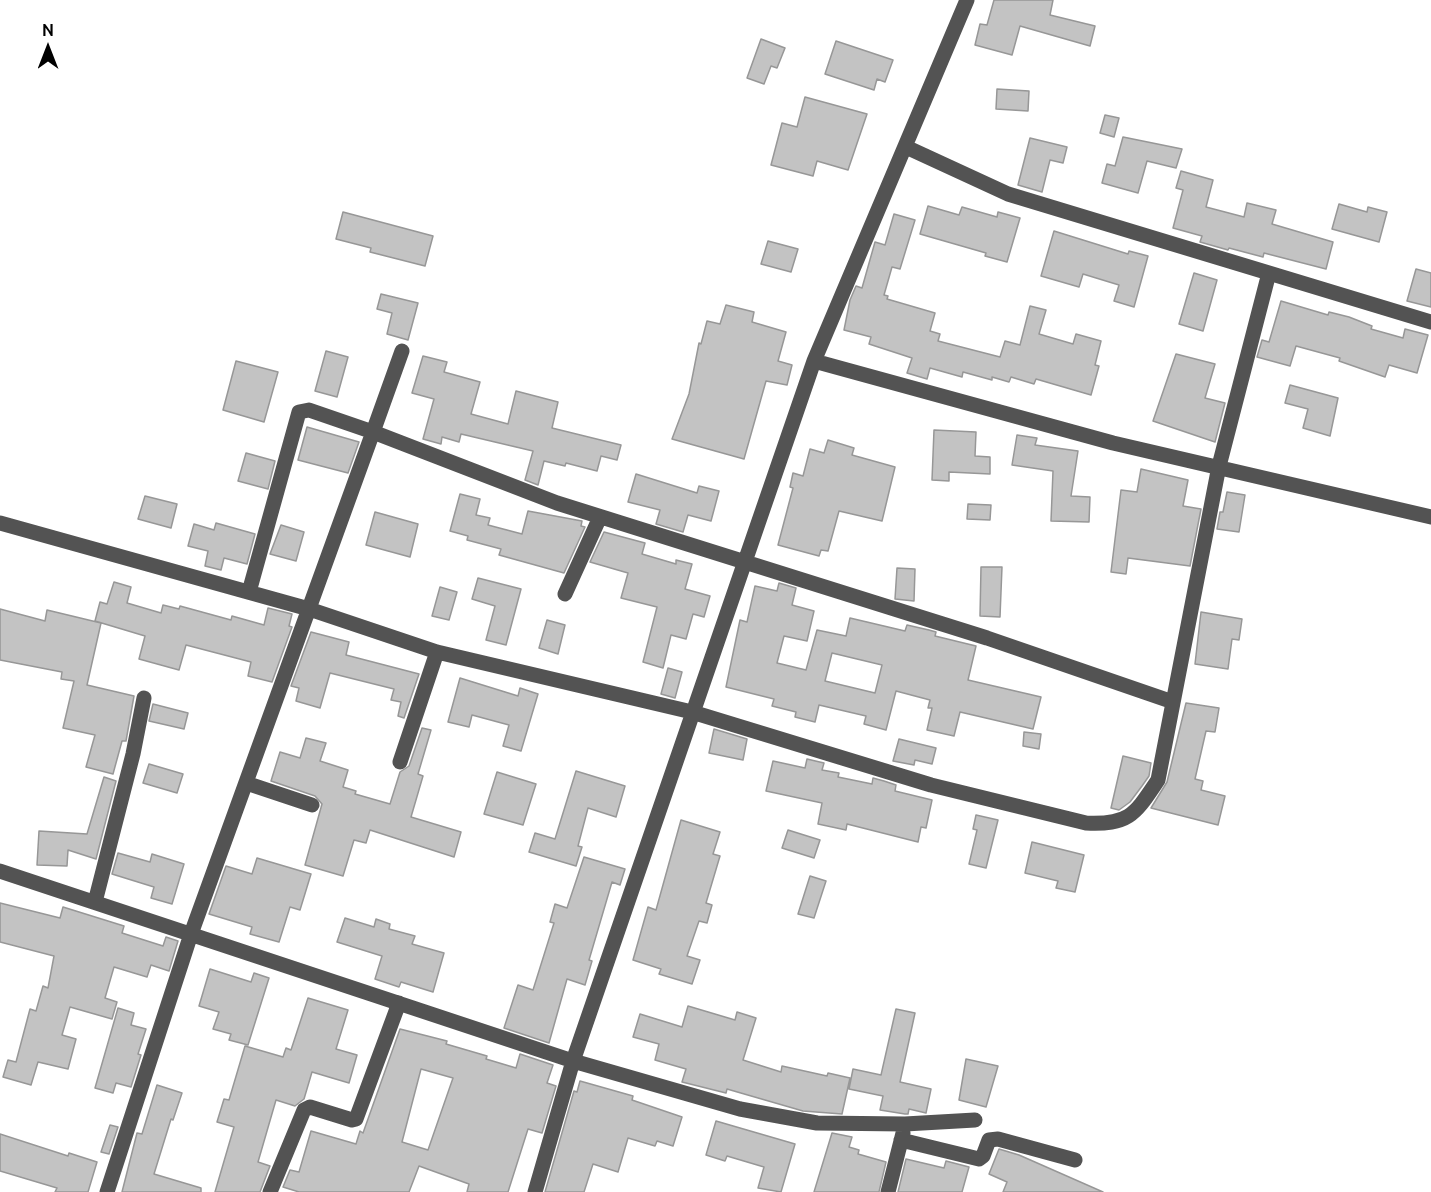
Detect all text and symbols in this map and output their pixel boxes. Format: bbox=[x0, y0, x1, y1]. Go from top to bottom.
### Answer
north arrow bbox=[18, 18, 78, 78]
text: N bbox=[42, 21, 54, 39]

